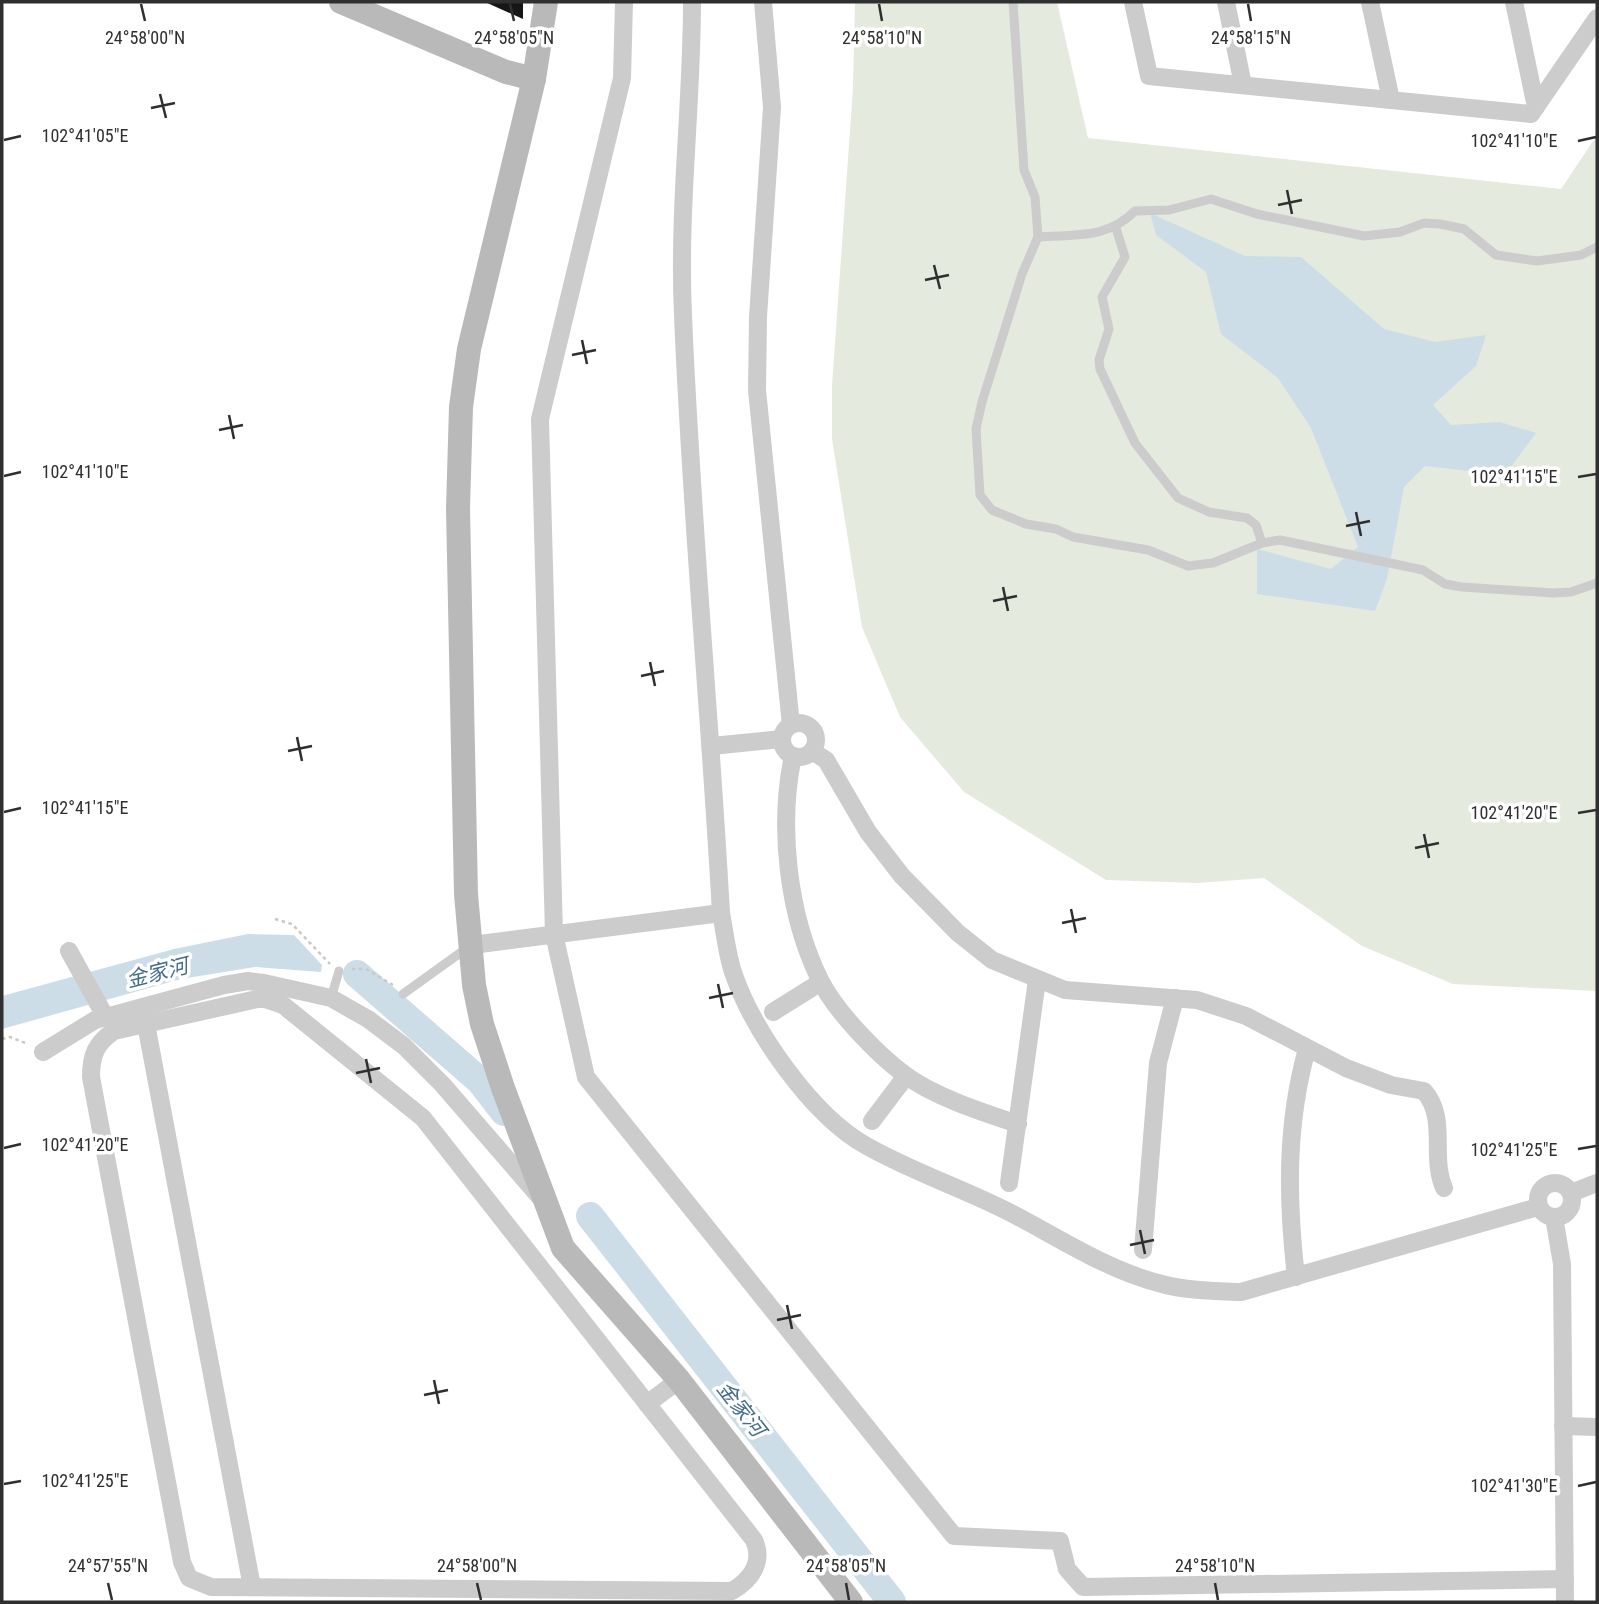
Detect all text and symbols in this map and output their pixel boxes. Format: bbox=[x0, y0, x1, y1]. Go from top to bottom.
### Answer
text: 24°58'00"N bbox=[105, 27, 185, 48]
text: 24°58'05"N bbox=[474, 27, 554, 48]
text: 24°58'10"N bbox=[842, 27, 922, 48]
text: 24°58'15"N bbox=[1211, 27, 1291, 48]
text: 102°41'05"E bbox=[42, 125, 128, 146]
text: 102°41'10"E bbox=[1471, 130, 1557, 151]
text: 102°41'10"E bbox=[42, 461, 128, 482]
text: 102°41'15"E bbox=[1471, 466, 1557, 487]
text: 102°41'15"E bbox=[42, 797, 128, 818]
text: 102°41'20"E bbox=[1471, 802, 1557, 823]
water label: 金家河 bbox=[124, 953, 194, 992]
text: 102°41'20"E bbox=[42, 1134, 128, 1155]
text: 102°41'25"E bbox=[1471, 1139, 1557, 1160]
water label: 金家河 bbox=[712, 1377, 772, 1444]
text: 102°41'25"E bbox=[42, 1470, 128, 1491]
text: 102°41'30"E bbox=[1471, 1475, 1557, 1496]
text: 24°57'55"N bbox=[68, 1555, 148, 1576]
text: 24°58'00"N bbox=[437, 1555, 517, 1576]
text: 24°58'05"N bbox=[806, 1555, 886, 1576]
text: 24°58'10"N bbox=[1175, 1555, 1255, 1576]

